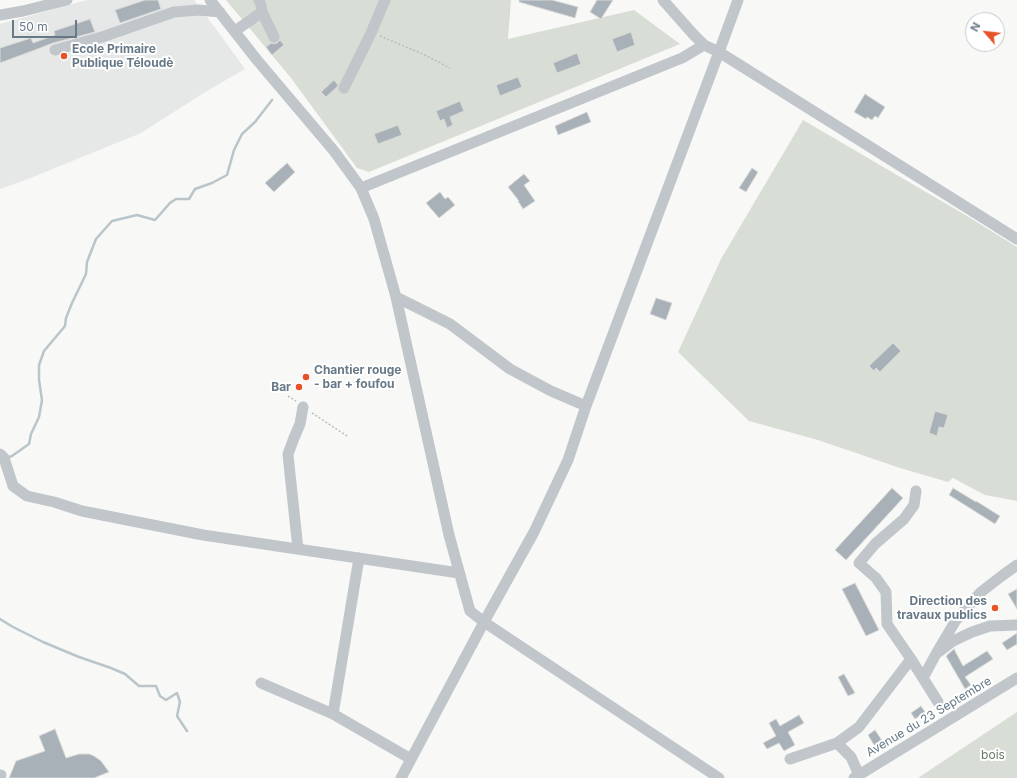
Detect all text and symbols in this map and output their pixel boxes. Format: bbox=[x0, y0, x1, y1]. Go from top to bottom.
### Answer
scale bar bbox=[14, 12, 79, 38]
north arrow bbox=[965, 12, 1005, 52]
text: 50 m bbox=[19, 19, 48, 34]
text: N bbox=[967, 20, 983, 34]
place label: Ecole Primaire Publique Téloudè bbox=[72, 42, 173, 70]
marker: Ecole Primaire Publique Téloudè bbox=[59, 51, 69, 61]
place label: Chantier rouge - bar + foufou bbox=[314, 363, 401, 391]
marker: Chantier rouge - bar + foufou bbox=[301, 372, 311, 382]
place label: Bar bbox=[271, 380, 291, 394]
marker: Bar bbox=[294, 382, 304, 392]
place label: Direction des travaux publics bbox=[897, 594, 987, 622]
marker: Direction des travaux publics bbox=[990, 603, 1000, 613]
street label: Avenue du 23 Septembre bbox=[864, 674, 994, 760]
park label: bois bbox=[981, 748, 1005, 762]

